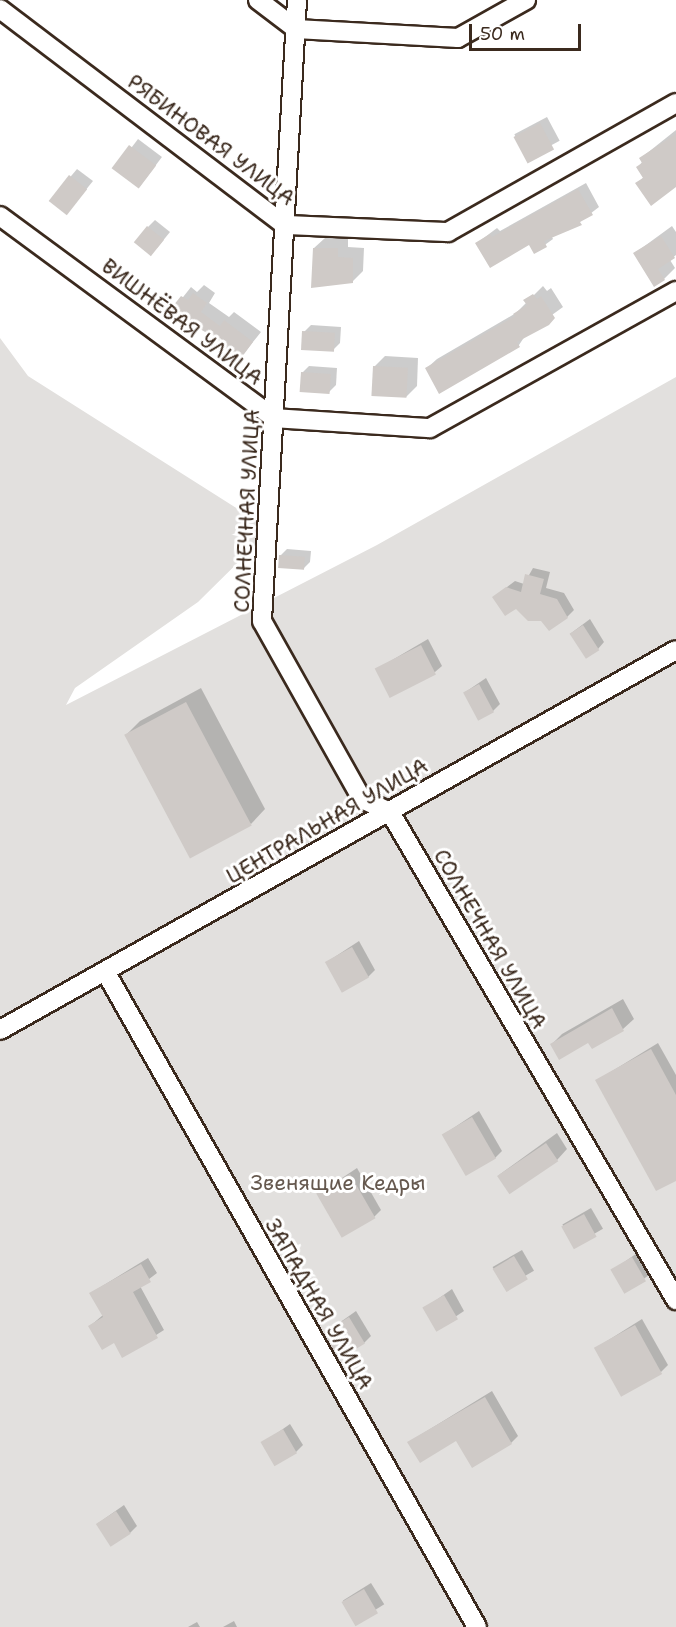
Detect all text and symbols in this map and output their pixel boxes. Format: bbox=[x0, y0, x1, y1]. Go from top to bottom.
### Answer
scale bar bbox=[472, 12, 584, 50]
text: 50 m bbox=[480, 22, 525, 46]
street label: РЯБИНОВАЯ УЛИЦА bbox=[122, 69, 300, 211]
street label: ВИШНЁВАЯ УЛИЦА bbox=[97, 253, 267, 391]
street label: СОЛНЕЧНАЯ УЛИЦА bbox=[229, 409, 265, 613]
street label: ЦЕНТРАЛЬНАЯ УЛИЦА bbox=[222, 753, 432, 889]
street label: СОЛНЕЧНАЯ УЛИЦА bbox=[428, 845, 552, 1033]
park label: Звенящие Кедры bbox=[250, 1170, 426, 1196]
street label: ЗАПАДНАЯ УЛИЦА bbox=[260, 1214, 378, 1394]

